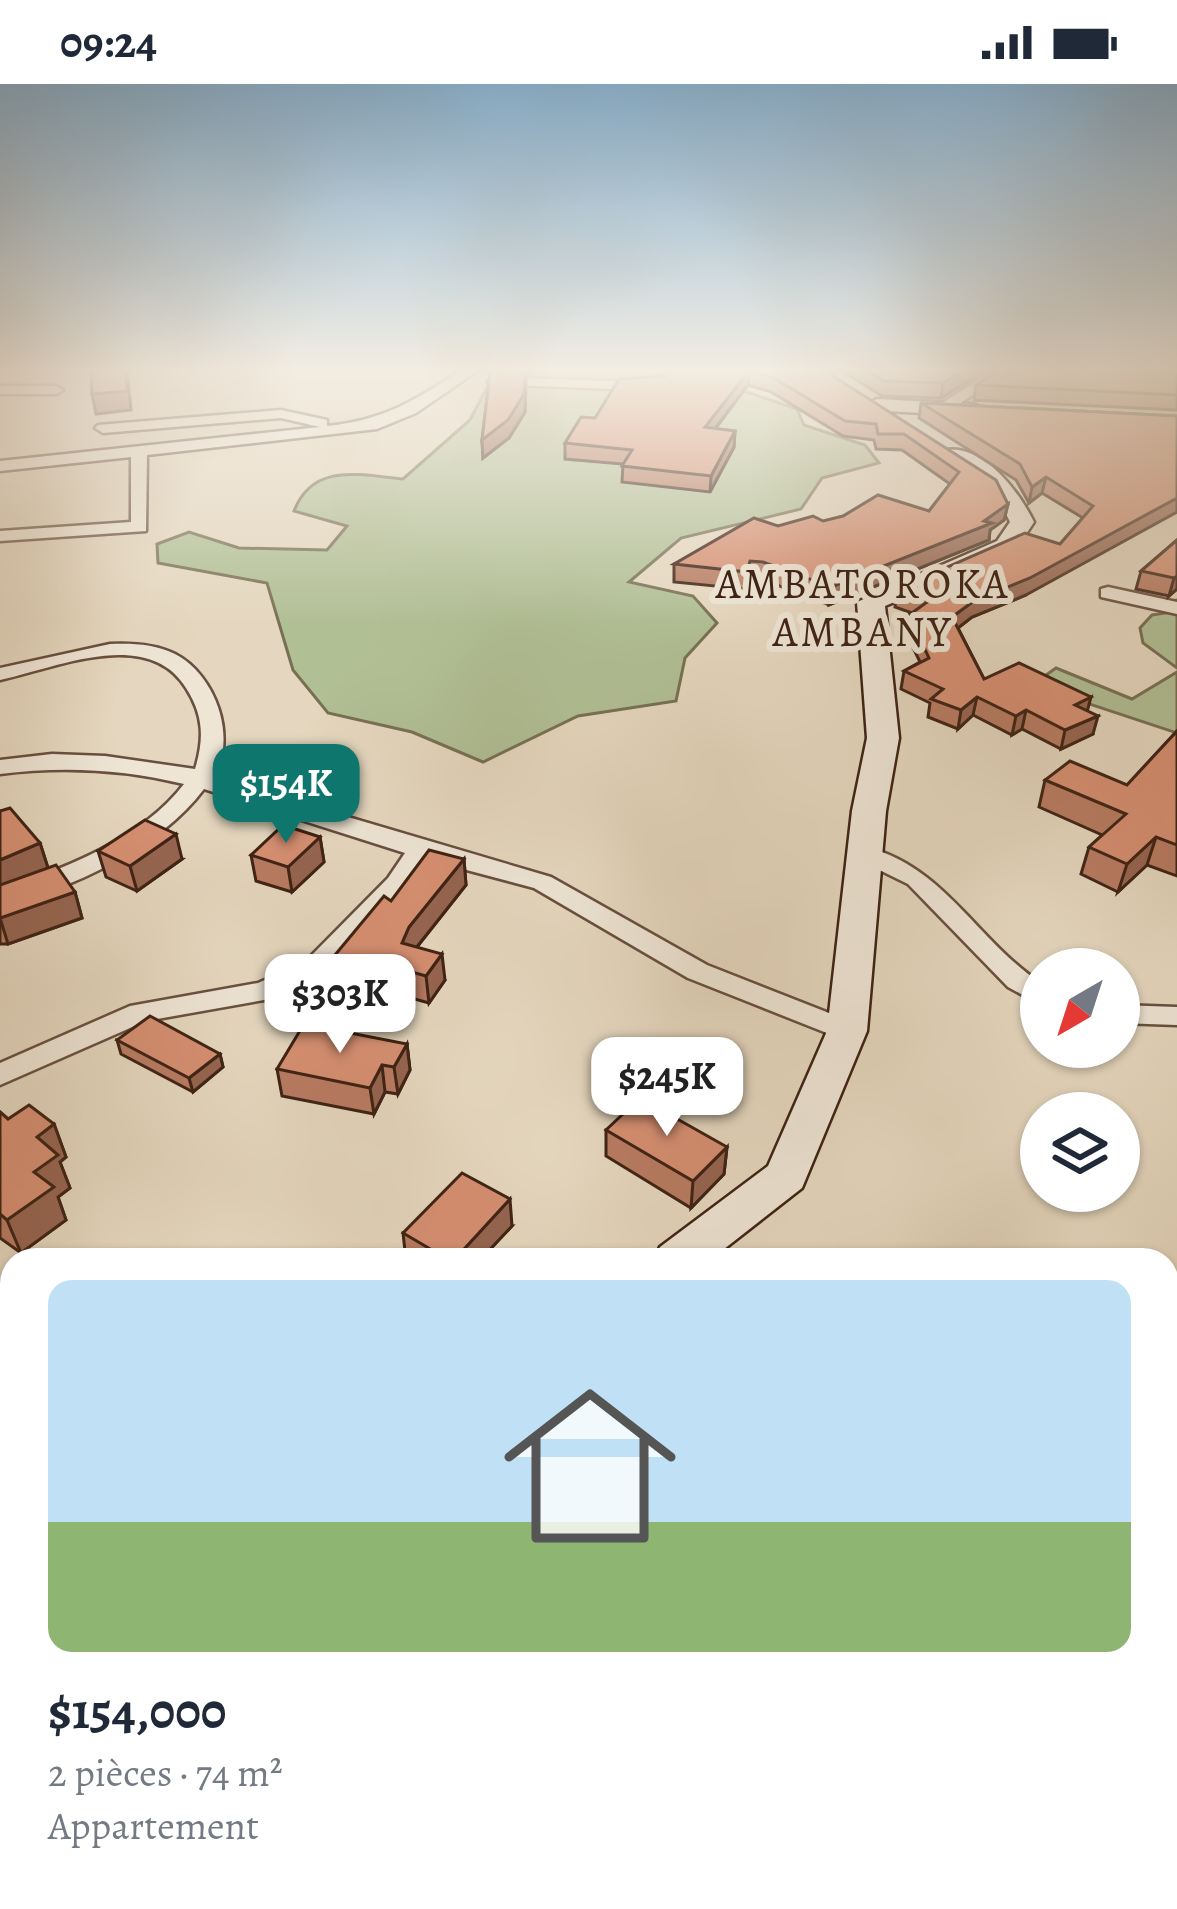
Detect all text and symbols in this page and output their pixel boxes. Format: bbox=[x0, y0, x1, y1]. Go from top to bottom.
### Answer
text: 09:24 bbox=[60, 11, 157, 73]
district label: AMBATOROKA AMBANY bbox=[715, 555, 1010, 660]
pin: $154K bbox=[202, 744, 370, 846]
text: $154K bbox=[240, 756, 332, 809]
north arrow bbox=[1020, 948, 1140, 1068]
map controls bbox=[1020, 948, 1140, 1212]
pin: $303K bbox=[256, 954, 424, 1056]
text: $303K bbox=[292, 966, 388, 1019]
pin: $245K bbox=[583, 1037, 751, 1139]
text: $245K bbox=[618, 1049, 716, 1102]
button: layers bbox=[1020, 1092, 1140, 1212]
icon: home bbox=[482, 1358, 698, 1574]
text: $154,000 bbox=[48, 1676, 226, 1746]
text: 2 pièces · 74 m² bbox=[48, 1746, 283, 1799]
text: Appartement bbox=[48, 1799, 259, 1852]

